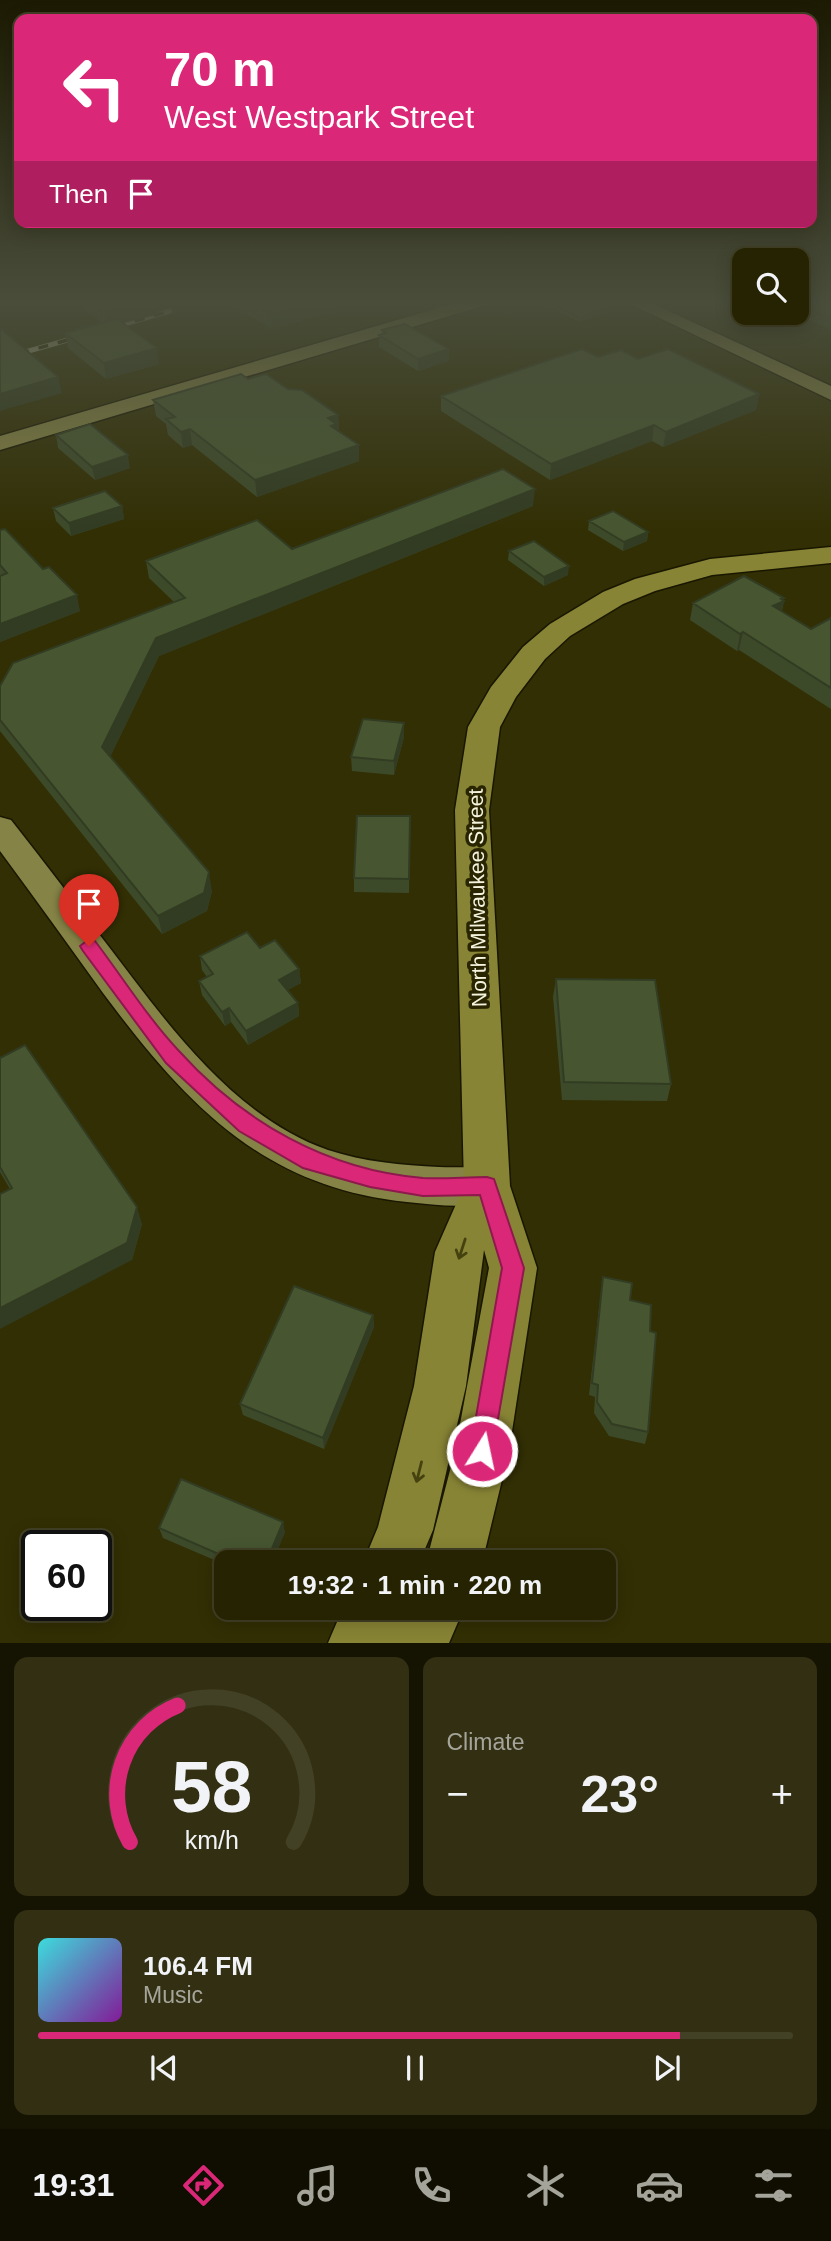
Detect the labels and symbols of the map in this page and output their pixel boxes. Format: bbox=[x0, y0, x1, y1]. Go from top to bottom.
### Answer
street label: North Milwaukee Street bbox=[464, 789, 490, 1007]
pin bbox=[59, 874, 119, 946]
one-way arrow bbox=[454, 1238, 467, 1260]
position arrow bbox=[445, 1414, 519, 1488]
one-way arrow bbox=[412, 1460, 425, 1483]
speed limit sign: 60 bbox=[21, 1530, 112, 1621]

